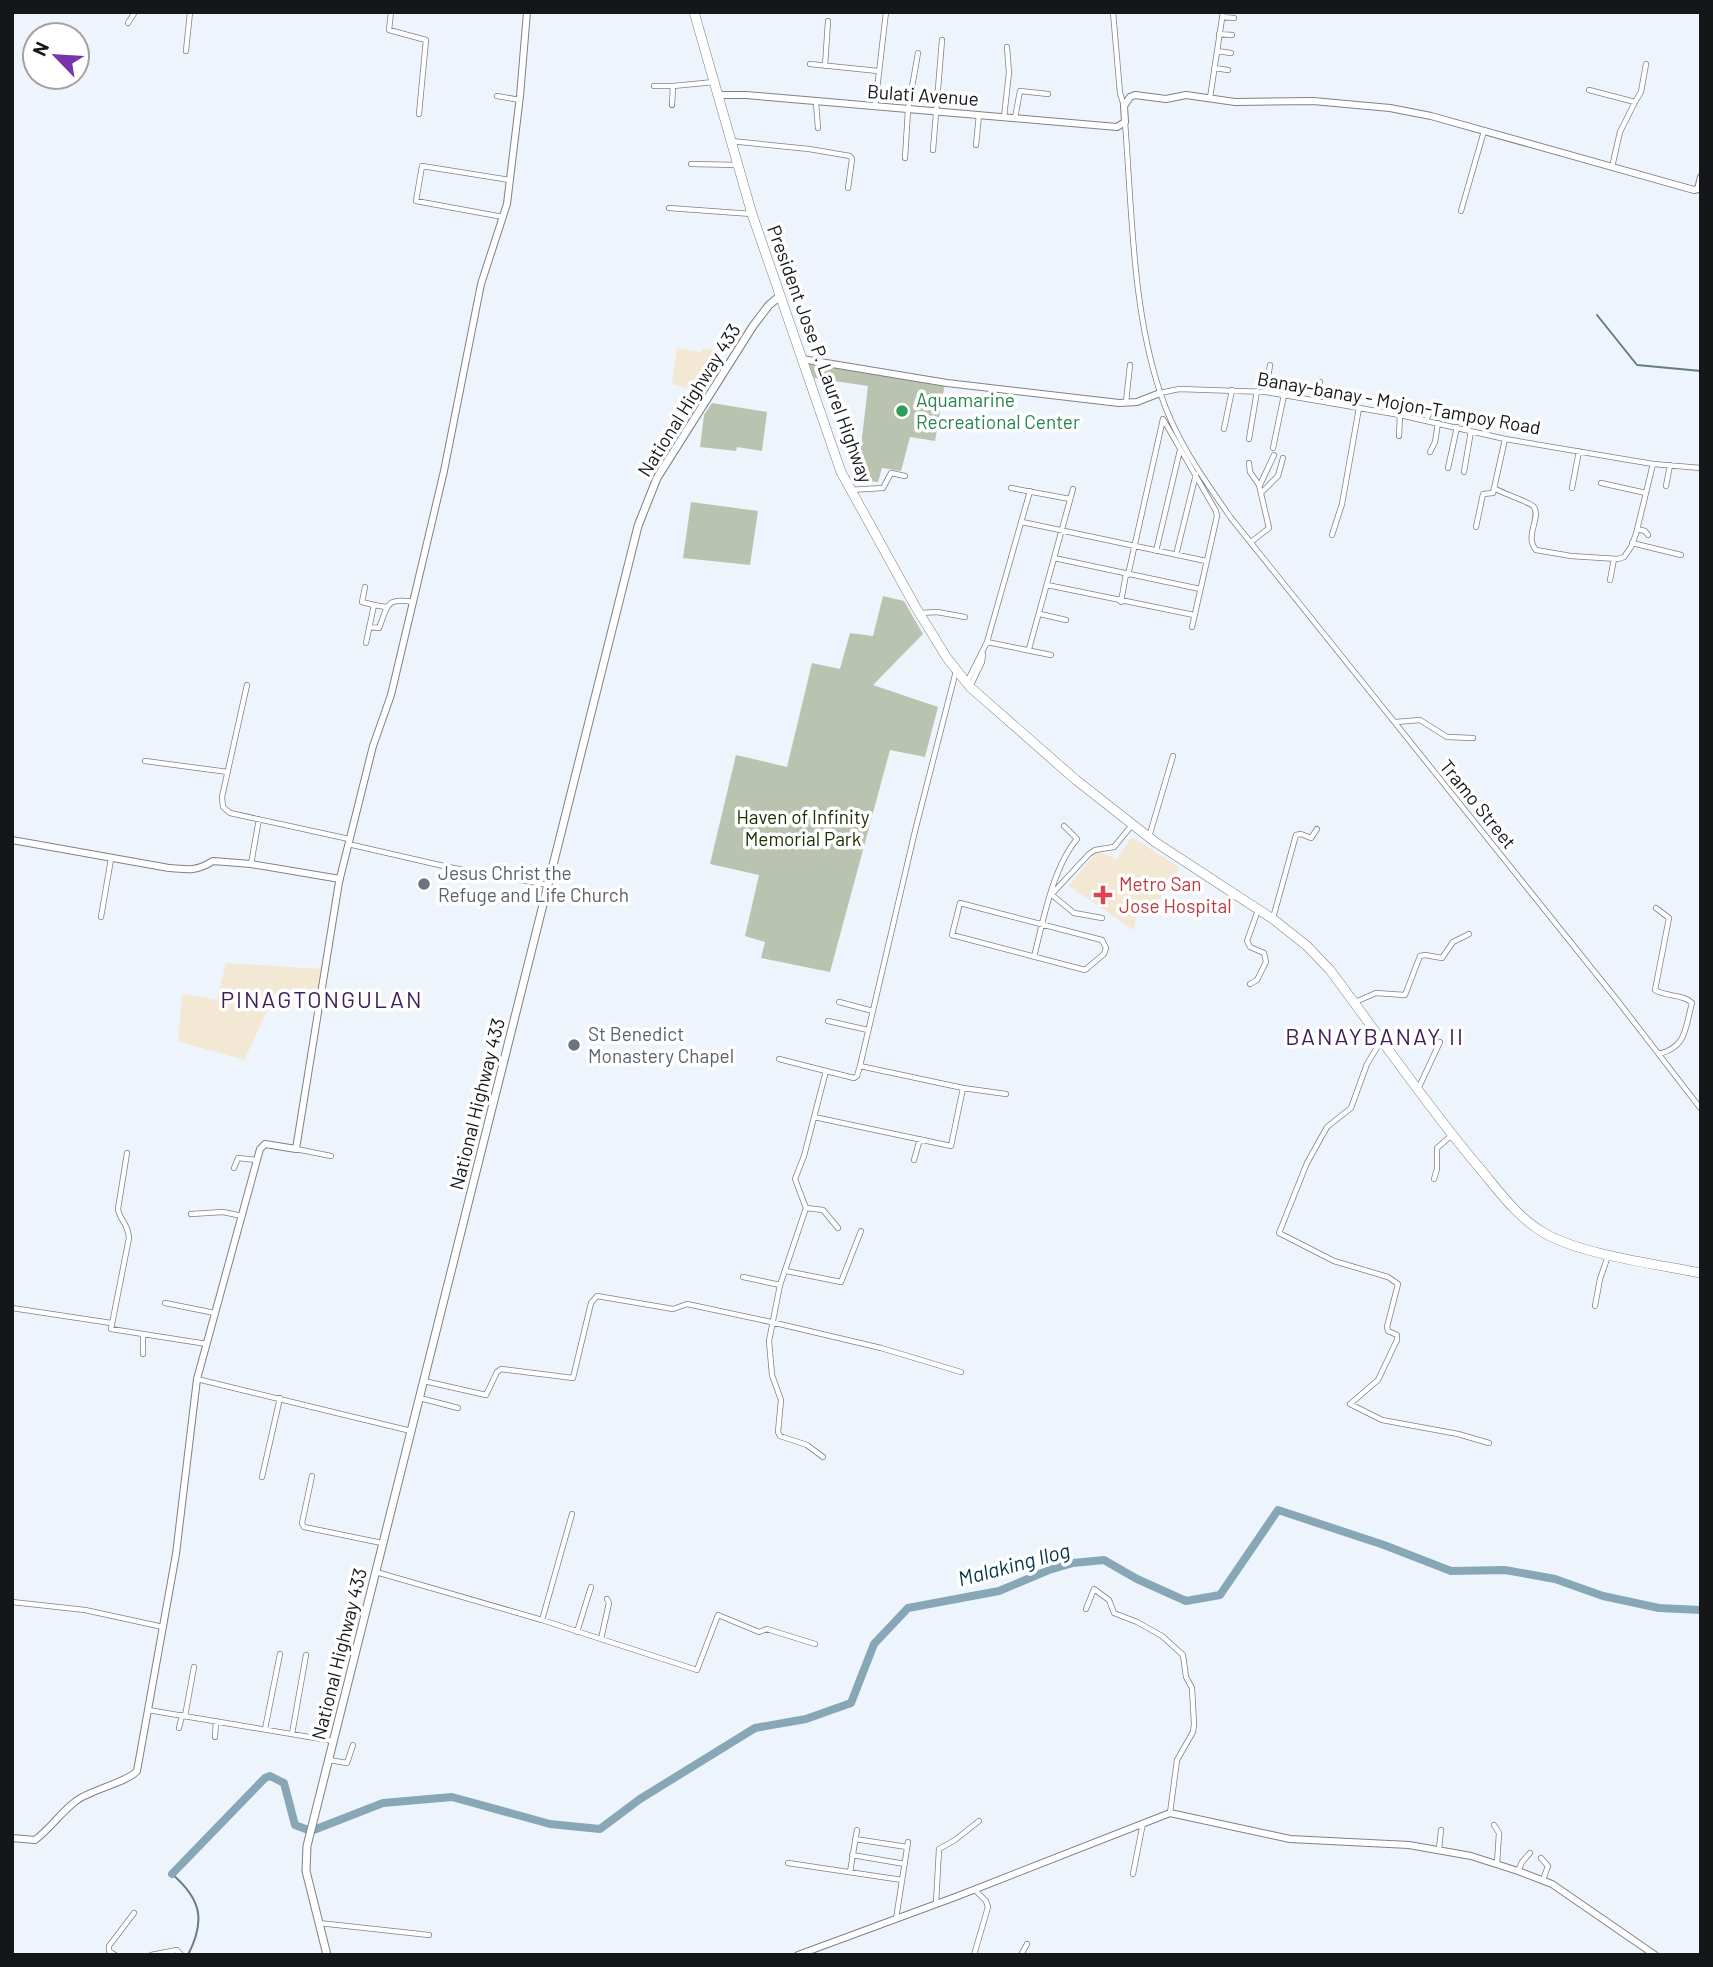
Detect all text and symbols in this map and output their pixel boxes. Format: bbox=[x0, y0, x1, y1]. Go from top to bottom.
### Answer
north arrow bbox=[21, 21, 91, 91]
text: N bbox=[27, 38, 53, 59]
street label: Bulati Avenue bbox=[866, 79, 980, 110]
street label: President Jose P. Laurel Highway bbox=[763, 222, 878, 486]
street label: National Highway 433 bbox=[632, 319, 745, 480]
street label: Banay-banay - Mojon-Tampoy Road bbox=[1256, 366, 1543, 439]
place label: Aquamarine Recreational Center bbox=[916, 388, 1080, 433]
marker: Aquamarine Recreational Center bbox=[894, 403, 910, 419]
street label: Tramo Street bbox=[1435, 754, 1521, 853]
park label: Haven of Infinity Memorial Park bbox=[736, 805, 870, 850]
place label: Jesus Christ the Refuge and Life Church bbox=[438, 861, 629, 906]
place label: Metro San Jose Hospital bbox=[1119, 872, 1232, 917]
marker: Jesus Christ the Refuge and Life Church bbox=[416, 876, 432, 892]
marker: Metro San Jose Hospital bbox=[1093, 885, 1113, 905]
district label: PINAGTONGULAN bbox=[220, 985, 424, 1013]
street label: National Highway 433 bbox=[444, 1016, 509, 1192]
place label: St Benedict Monastery Chapel bbox=[588, 1022, 734, 1067]
district label: BANAYBANAY II bbox=[1285, 1022, 1465, 1050]
marker: St Benedict Monastery Chapel bbox=[566, 1037, 582, 1053]
water label: Malaking Ilog bbox=[955, 1537, 1072, 1590]
street label: National Highway 433 bbox=[306, 1566, 371, 1742]

